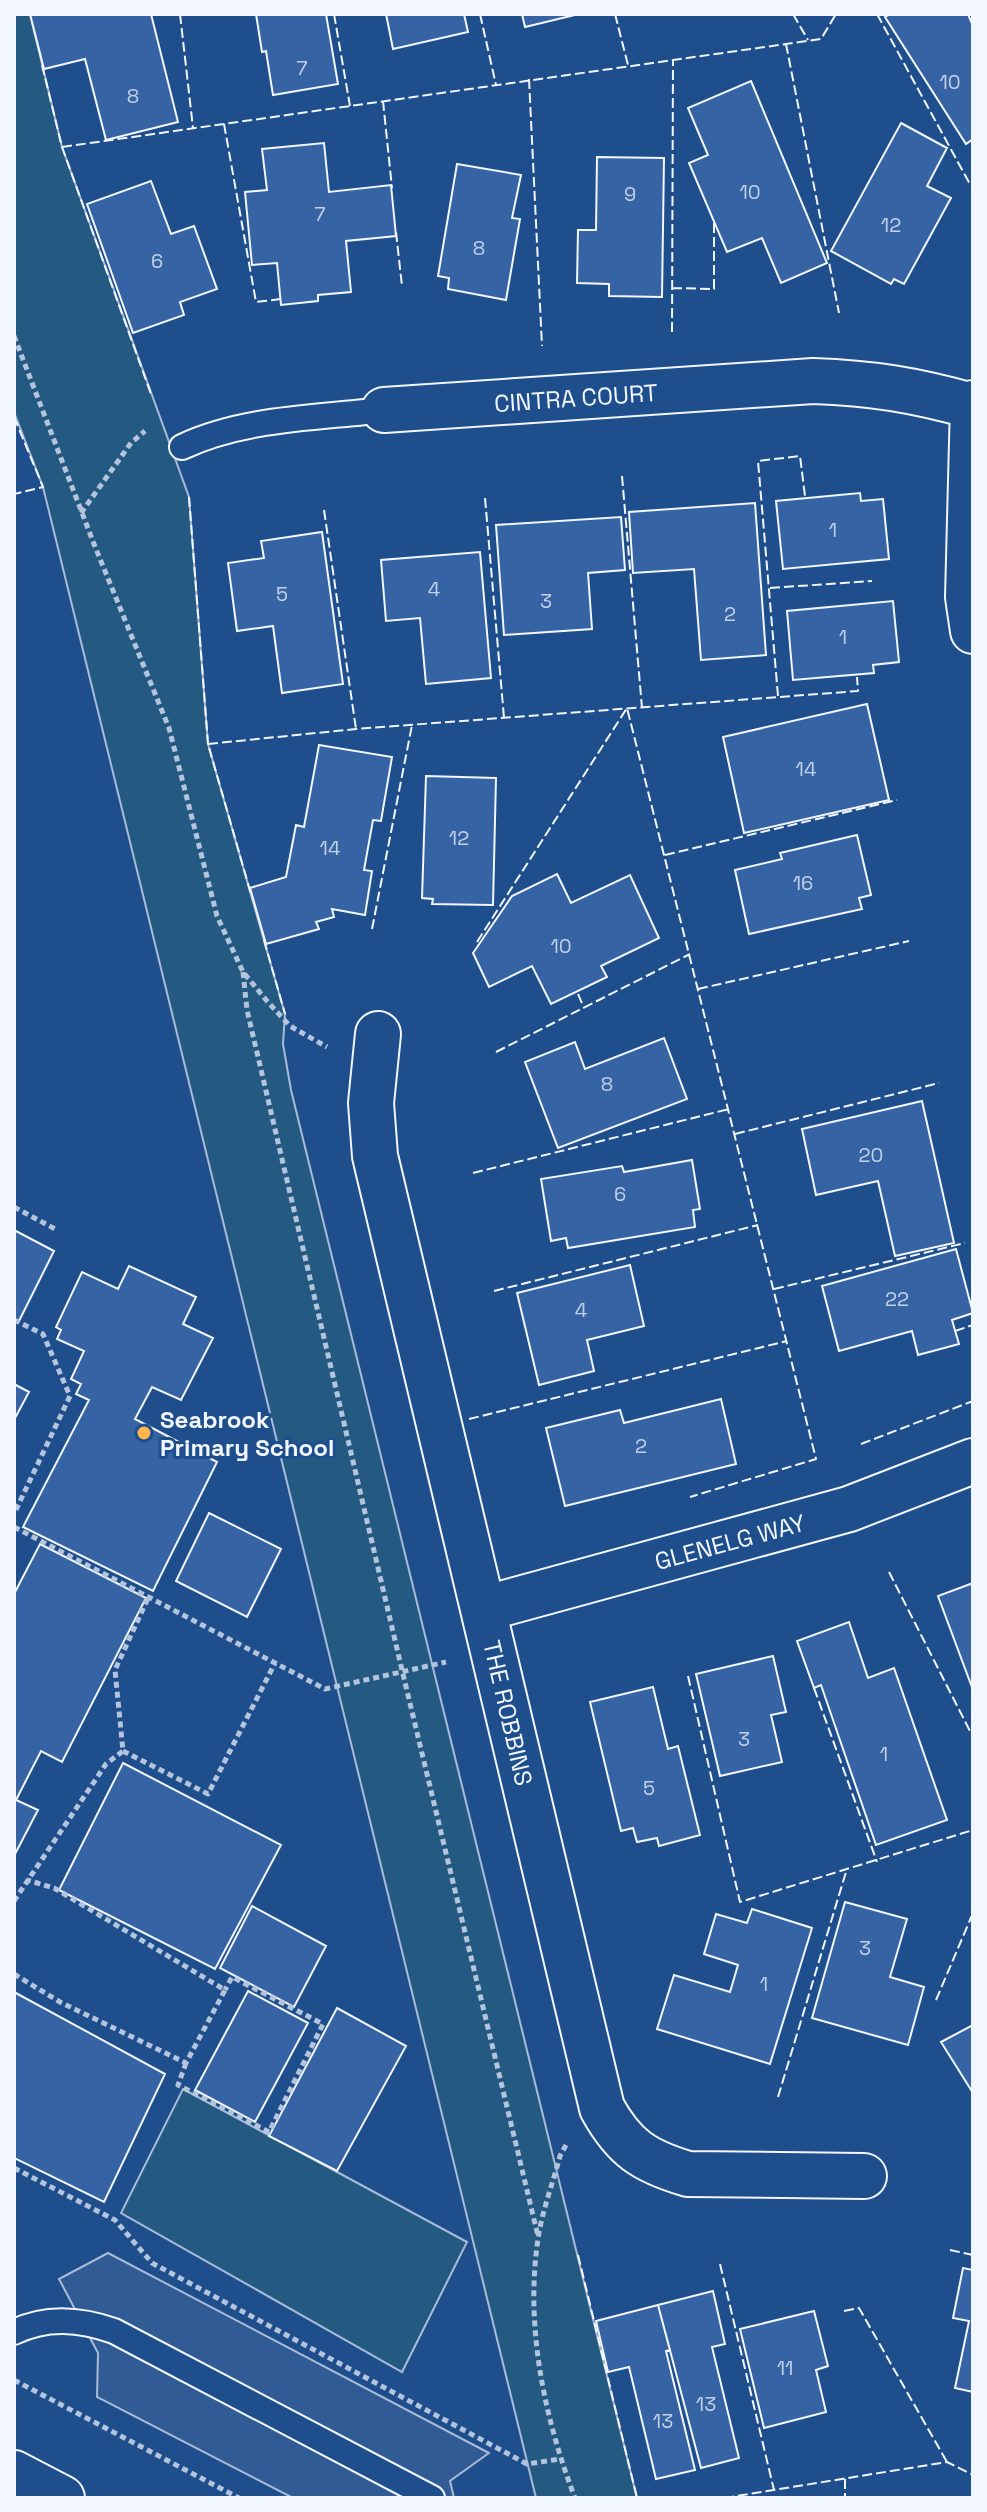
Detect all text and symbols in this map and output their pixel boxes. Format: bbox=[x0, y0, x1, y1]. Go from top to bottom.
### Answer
house number: 7 bbox=[296, 55, 308, 81]
house number: 10 bbox=[939, 69, 961, 95]
house number: 8 bbox=[127, 83, 139, 109]
house number: 10 bbox=[739, 179, 761, 205]
house number: 9 bbox=[624, 181, 636, 207]
house number: 7 bbox=[314, 201, 326, 227]
house number: 12 bbox=[881, 212, 901, 238]
house number: 8 bbox=[473, 235, 485, 261]
house number: 6 bbox=[151, 248, 163, 274]
street label: CINTRA COURT bbox=[493, 377, 659, 419]
house number: 1 bbox=[829, 517, 837, 543]
house number: 4 bbox=[428, 576, 440, 602]
house number: 5 bbox=[276, 581, 288, 607]
house number: 3 bbox=[540, 588, 552, 614]
house number: 2 bbox=[724, 601, 736, 627]
house number: 1 bbox=[839, 624, 847, 650]
house number: 14 bbox=[796, 756, 816, 782]
house number: 12 bbox=[449, 825, 469, 851]
house number: 14 bbox=[320, 835, 340, 861]
house number: 16 bbox=[793, 870, 813, 896]
house number: 10 bbox=[550, 933, 572, 959]
house number: 8 bbox=[601, 1071, 613, 1097]
house number: 20 bbox=[859, 1142, 883, 1168]
house number: 6 bbox=[614, 1181, 626, 1207]
house number: 22 bbox=[885, 1286, 909, 1312]
house number: 4 bbox=[575, 1297, 587, 1323]
place label: Seabrook Primary School bbox=[160, 1404, 334, 1463]
marker: Seabrook Primary School bbox=[135, 1424, 153, 1442]
house number: 2 bbox=[635, 1433, 647, 1459]
street label: GLENELG WAY bbox=[651, 1507, 809, 1577]
street label: THE ROBBINS bbox=[476, 1637, 540, 1789]
house number: 3 bbox=[738, 1726, 750, 1752]
house number: 1 bbox=[880, 1741, 888, 1767]
house number: 5 bbox=[643, 1775, 655, 1801]
house number: 3 bbox=[859, 1935, 871, 1961]
house number: 1 bbox=[760, 1971, 768, 1997]
house number: 11 bbox=[777, 2355, 793, 2381]
house number: 13 bbox=[696, 2391, 716, 2417]
house number: 13 bbox=[653, 2408, 673, 2434]

